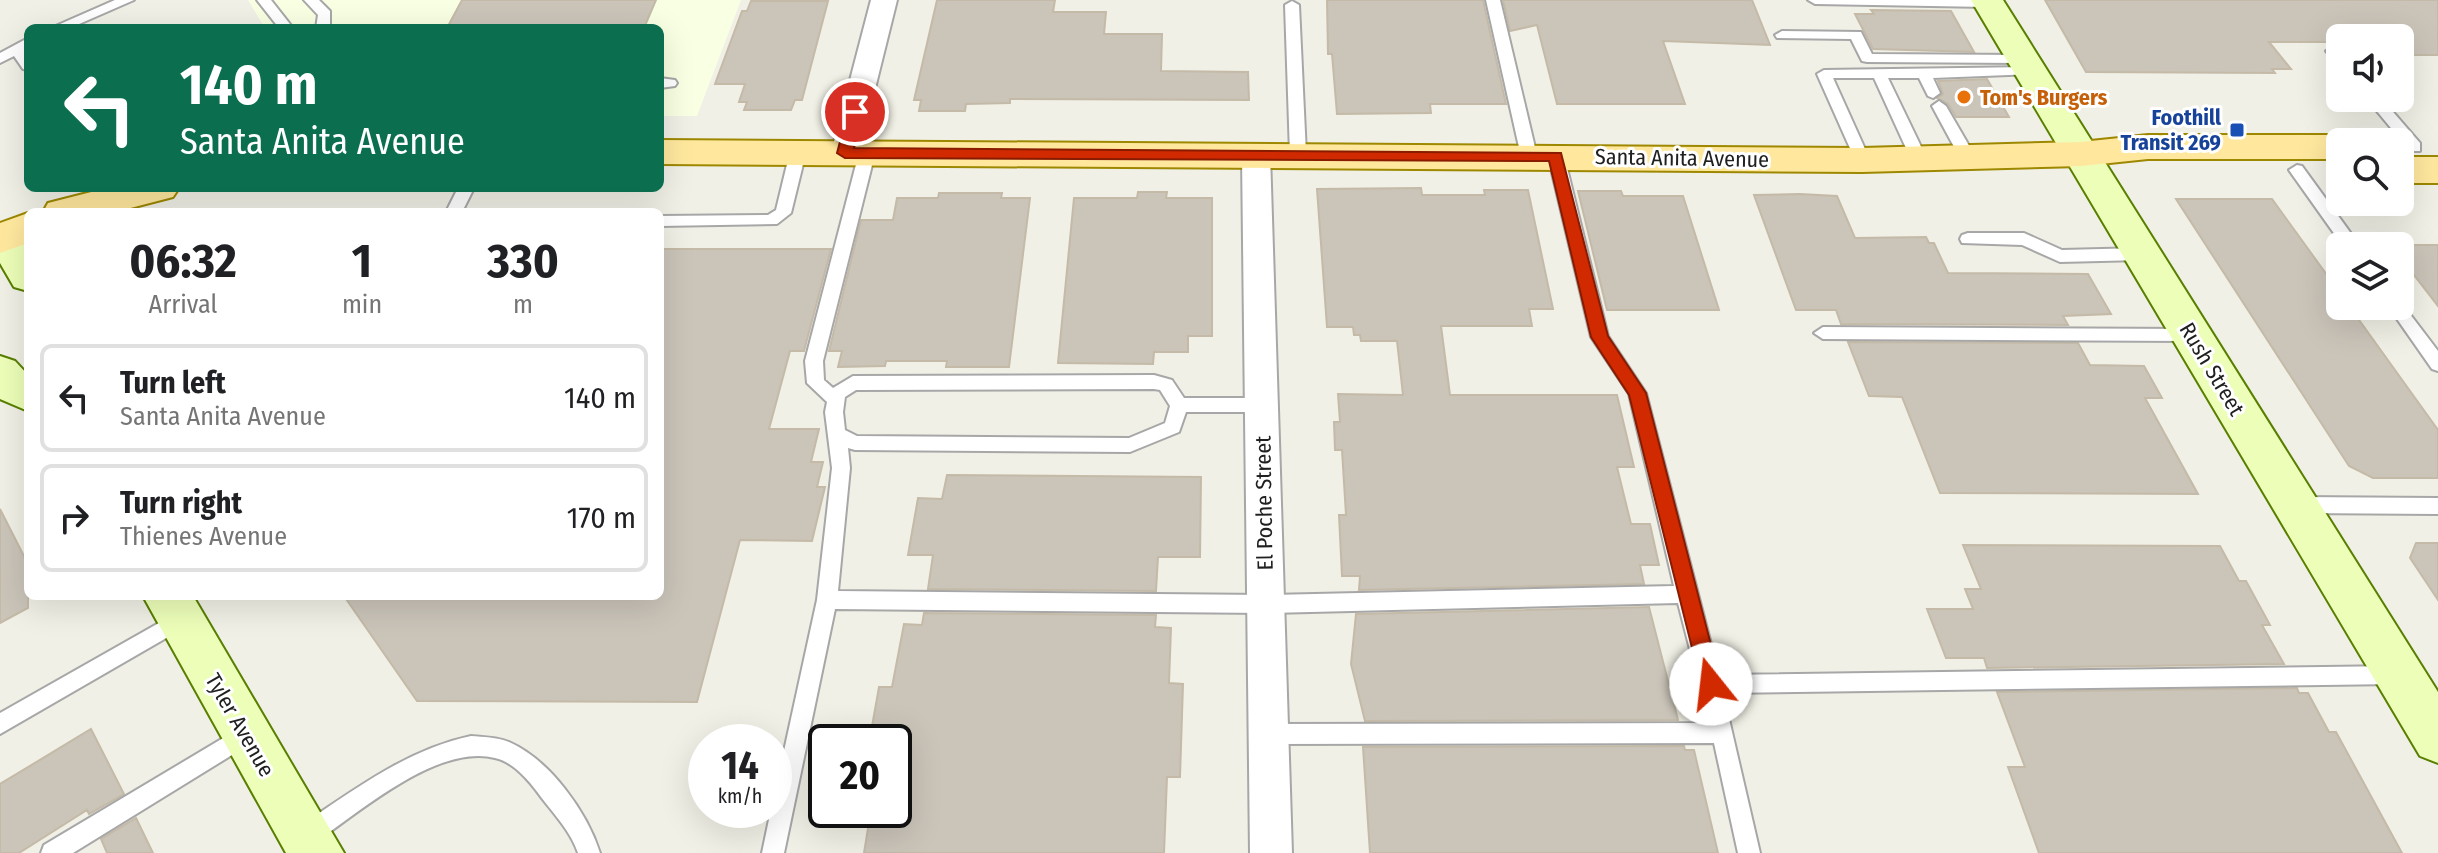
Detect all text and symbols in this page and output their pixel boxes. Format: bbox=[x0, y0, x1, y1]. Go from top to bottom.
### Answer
map controls bbox=[2326, 24, 2414, 320]
button: sound bbox=[2326, 24, 2414, 112]
text: 140 m bbox=[180, 52, 317, 119]
icon: left bbox=[48, 56, 152, 160]
pin bbox=[821, 78, 889, 146]
place label: Tom's Burgers bbox=[1980, 84, 2108, 111]
marker: Tom's Burgers bbox=[1955, 88, 1973, 106]
icon: arrive bbox=[833, 90, 877, 134]
place label: Foothill Transit 269 bbox=[2121, 104, 2222, 156]
text: Santa Anita Avenue bbox=[180, 120, 465, 164]
marker: Foothill Transit 269 bbox=[2228, 121, 2246, 139]
button: search bbox=[2326, 128, 2414, 216]
street label: Santa Anita Avenue bbox=[1595, 143, 1769, 173]
text: 06:32 bbox=[129, 232, 237, 290]
text: 1 bbox=[352, 232, 372, 290]
text: 330 bbox=[487, 232, 559, 290]
button: layers bbox=[2326, 232, 2414, 320]
text: Arrival bbox=[148, 289, 217, 320]
text: min bbox=[342, 289, 382, 320]
text: m bbox=[513, 289, 533, 320]
street label: Rush Street bbox=[2174, 318, 2251, 421]
text: Turn left bbox=[120, 365, 226, 401]
icon: left bbox=[52, 376, 96, 420]
text: 140 m bbox=[564, 380, 636, 416]
text: Santa Anita Avenue bbox=[120, 401, 326, 432]
street label: El Poche Street bbox=[1249, 435, 1279, 571]
text: Turn right bbox=[120, 485, 242, 521]
icon: right bbox=[52, 496, 96, 540]
text: 170 m bbox=[567, 500, 636, 536]
text: Thienes Avenue bbox=[120, 521, 287, 552]
position arrow bbox=[1669, 642, 1753, 726]
street label: Tyler Avenue bbox=[200, 669, 280, 781]
speed limit sign: 20 bbox=[808, 724, 912, 828]
text: 14 bbox=[721, 742, 759, 790]
text: km/h bbox=[718, 784, 762, 808]

